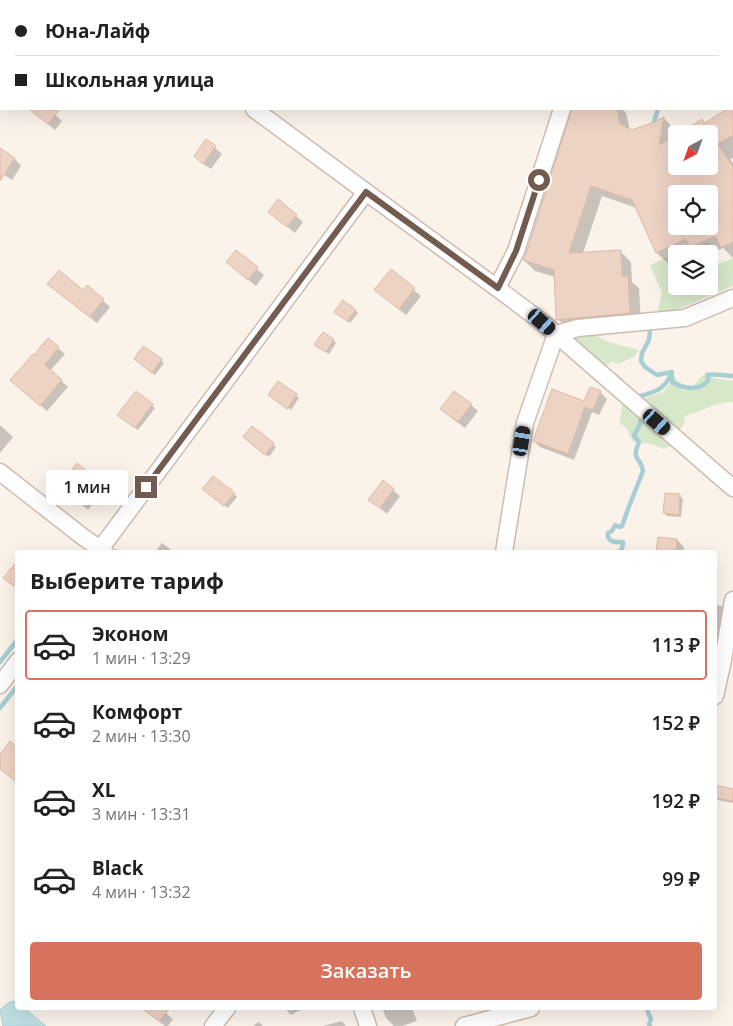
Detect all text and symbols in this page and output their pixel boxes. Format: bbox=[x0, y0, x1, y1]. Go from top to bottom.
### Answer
text: Юна-Лайф bbox=[45, 18, 150, 44]
text: Школьная улица bbox=[45, 67, 214, 93]
north arrow bbox=[668, 125, 718, 175]
map controls bbox=[668, 125, 718, 295]
route start bbox=[528, 169, 550, 191]
button: locate bbox=[668, 185, 718, 235]
button: layers bbox=[668, 245, 718, 295]
car bbox=[525, 306, 558, 338]
car bbox=[640, 406, 673, 438]
car bbox=[512, 425, 531, 457]
callout: 1 мин bbox=[46, 470, 128, 504]
text: 1 мин bbox=[63, 476, 111, 498]
route end bbox=[135, 476, 157, 498]
text: Выберите тариф bbox=[30, 565, 224, 595]
text: Эконом bbox=[92, 621, 169, 647]
icon: car bbox=[32, 623, 77, 668]
text: 113 ₽ bbox=[651, 632, 700, 658]
text: 1 мин · 13:29 bbox=[92, 647, 191, 669]
text: Комфорт bbox=[92, 699, 182, 725]
icon: car bbox=[32, 701, 77, 746]
text: 152 ₽ bbox=[651, 710, 700, 736]
text: 2 мин · 13:30 bbox=[92, 725, 191, 747]
text: XL bbox=[92, 777, 115, 803]
icon: car bbox=[32, 779, 77, 824]
text: 192 ₽ bbox=[651, 788, 700, 814]
text: 3 мин · 13:31 bbox=[92, 803, 191, 825]
text: Black bbox=[92, 855, 144, 881]
icon: car bbox=[32, 857, 77, 902]
text: 99 ₽ bbox=[662, 866, 700, 892]
text: 4 мин · 13:32 bbox=[92, 881, 191, 903]
button: Заказать bbox=[30, 942, 702, 1000]

